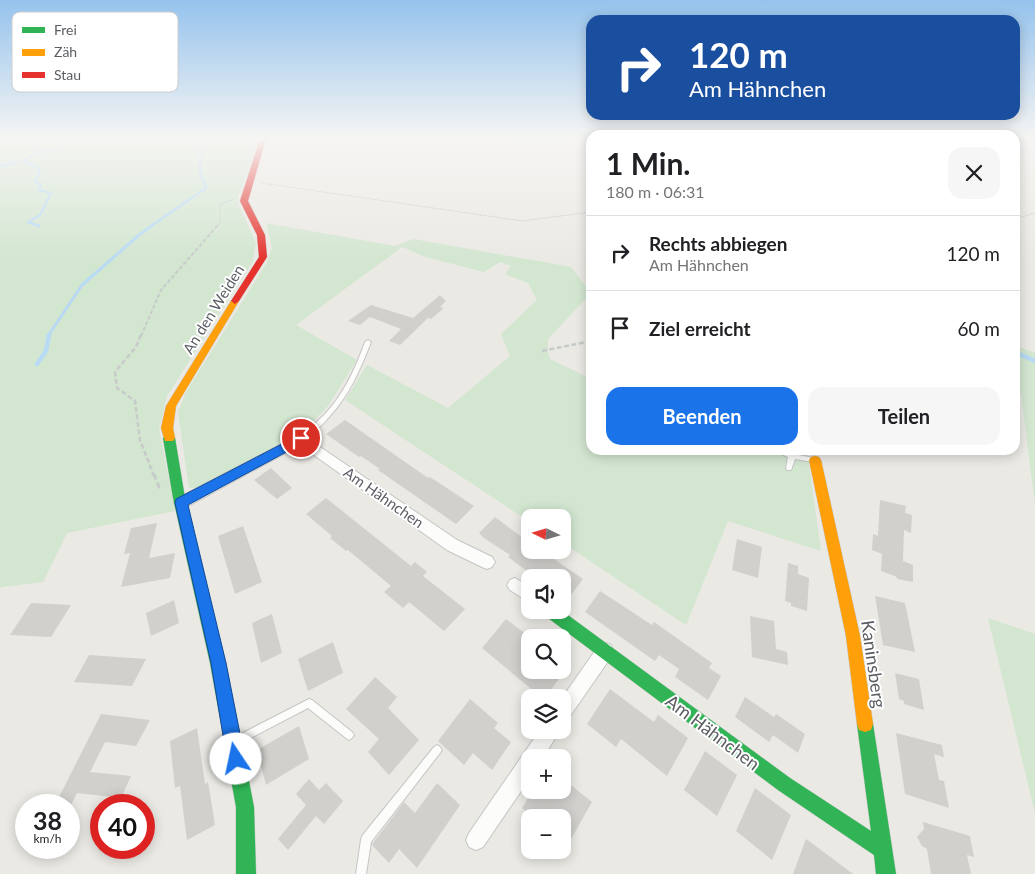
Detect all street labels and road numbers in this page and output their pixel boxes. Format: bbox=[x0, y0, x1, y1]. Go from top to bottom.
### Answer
street label: An den Weiden bbox=[178, 261, 248, 357]
street label: Am Hähnchen bbox=[341, 463, 427, 531]
street label: Kaninsberg bbox=[857, 619, 891, 709]
street label: Am Hähnchen bbox=[662, 689, 764, 775]

